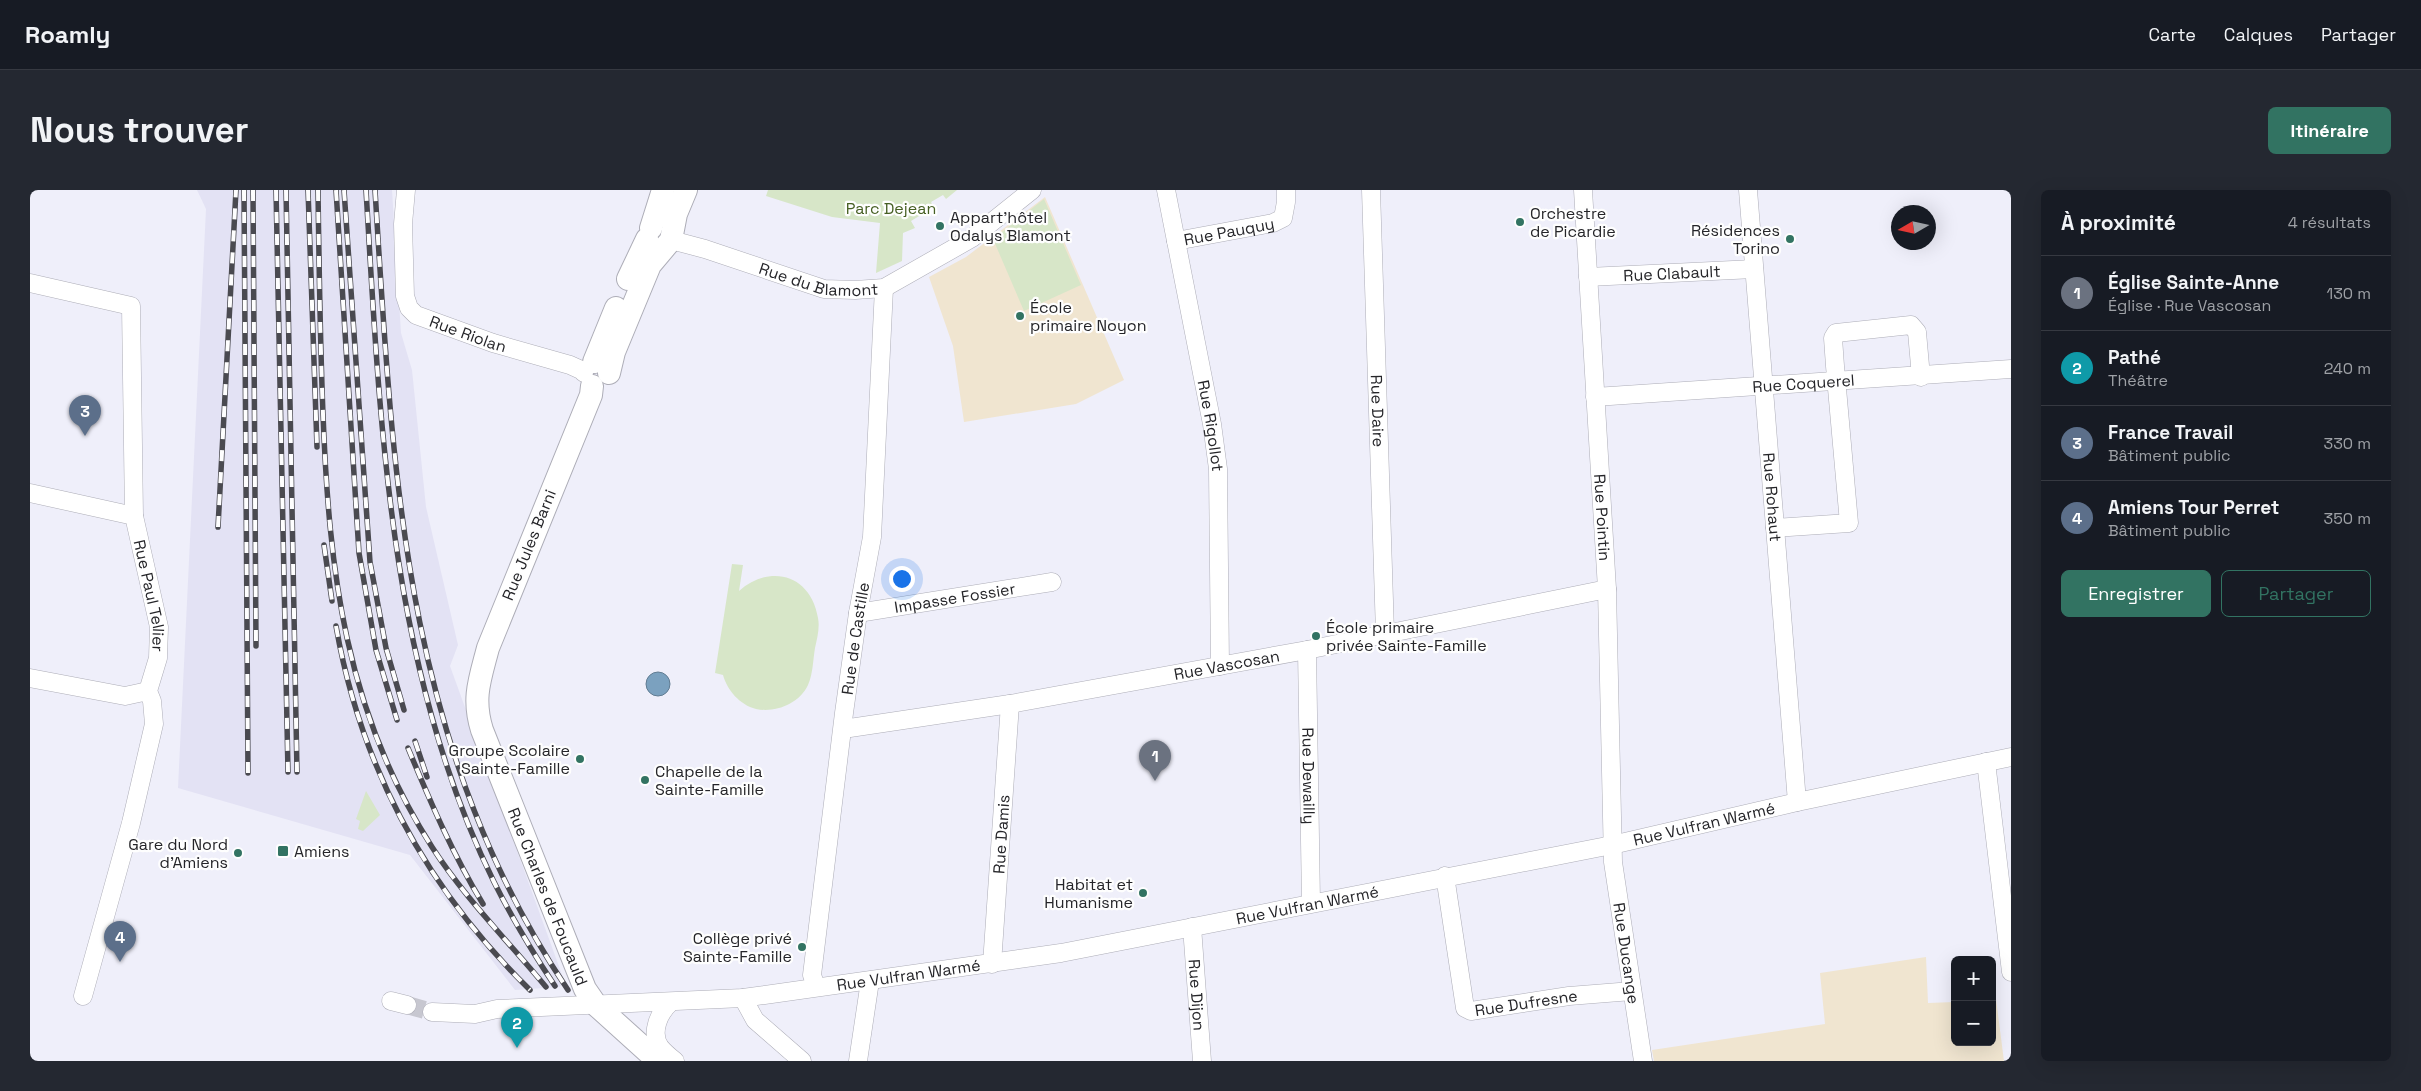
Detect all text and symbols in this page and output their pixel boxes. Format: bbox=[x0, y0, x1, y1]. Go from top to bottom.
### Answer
text: Roamly bbox=[25, 19, 110, 50]
text: Carte bbox=[2149, 23, 2196, 46]
text: Calques bbox=[2224, 23, 2293, 46]
text: Partager bbox=[2321, 23, 2396, 46]
button: Itinéraire bbox=[2268, 107, 2391, 154]
text: Nous trouver bbox=[30, 108, 249, 152]
park label: Parc Dejean bbox=[846, 198, 936, 219]
place label: Orchestre de Picardie bbox=[1530, 203, 1616, 242]
north arrow bbox=[1891, 205, 1936, 250]
place label: Appart'hôtel Odalys Blamont bbox=[950, 207, 1071, 246]
text: À proximité bbox=[2061, 209, 2176, 236]
street label: Rue Pauquy bbox=[1182, 212, 1276, 250]
text: 4 résultats bbox=[2288, 212, 2371, 233]
marker: Orchestre de Picardie bbox=[1514, 216, 1526, 228]
marker: Appart'hôtel Odalys Blamont bbox=[934, 220, 946, 232]
place label: Résidences Torino bbox=[1691, 220, 1780, 259]
marker: Résidences Torino bbox=[1784, 233, 1796, 245]
street label: Rue du Blamont bbox=[756, 257, 879, 301]
street label: Rue Clabault bbox=[1623, 260, 1721, 286]
text: Église Sainte-Anne bbox=[2108, 270, 2279, 295]
text: 1 bbox=[2073, 283, 2081, 304]
text: 130 m bbox=[2327, 283, 2371, 304]
text: Église · Rue Vascosan bbox=[2108, 295, 2271, 316]
place label: École primaire Noyon bbox=[1030, 297, 1146, 336]
street label: Rue Riolan bbox=[427, 310, 509, 357]
marker: École primaire Noyon bbox=[1014, 310, 1026, 322]
text: Pathé bbox=[2108, 345, 2161, 370]
text: 2 bbox=[2072, 358, 2082, 379]
text: 240 m bbox=[2324, 358, 2371, 379]
street label: Rue Coquerel bbox=[1752, 369, 1855, 397]
text: Théâtre bbox=[2108, 370, 2168, 391]
street label: Rue Daire bbox=[1366, 374, 1390, 447]
street label: Rue Rigollot bbox=[1193, 378, 1229, 473]
pin: 3 bbox=[69, 395, 101, 436]
text: France Travail bbox=[2108, 420, 2233, 445]
text: 3 bbox=[2072, 433, 2082, 454]
text: 330 m bbox=[2324, 433, 2371, 454]
text: Bâtiment public bbox=[2108, 445, 2231, 466]
street label: Rue Rohaut bbox=[1759, 452, 1787, 542]
street label: Rue Pointin bbox=[1590, 473, 1616, 562]
street label: Rue Jules Barni bbox=[497, 486, 561, 604]
text: Amiens Tour Perret bbox=[2108, 495, 2280, 520]
text: 4 bbox=[2072, 508, 2082, 529]
text: 350 m bbox=[2324, 508, 2371, 529]
text: Bâtiment public bbox=[2108, 520, 2231, 541]
street label: Rue Paul Tellier bbox=[129, 538, 170, 652]
your location bbox=[889, 566, 915, 592]
button: Enregistrer bbox=[2061, 570, 2211, 617]
button: Partager bbox=[2221, 570, 2371, 617]
street label: Impasse Fossier bbox=[893, 578, 1017, 618]
street label: Rue de Castille bbox=[836, 580, 874, 696]
place label: École primaire privée Sainte-Famille bbox=[1326, 617, 1487, 656]
marker: École primaire privée Sainte-Famille bbox=[1310, 630, 1322, 642]
street label: Rue Vascosan bbox=[1172, 645, 1281, 685]
street label: Rue Dewailly bbox=[1298, 727, 1320, 825]
place label: Groupe Scolaire Sainte-Famille bbox=[449, 740, 570, 779]
pin: 1 bbox=[1139, 740, 1171, 781]
marker: Groupe Scolaire Sainte-Famille bbox=[574, 753, 586, 765]
place label: Chapelle de la Sainte-Famille bbox=[655, 761, 764, 800]
marker: Chapelle de la Sainte-Famille bbox=[639, 774, 651, 786]
street label: Rue Damis bbox=[988, 794, 1014, 875]
street label: Rue Vulfran Warmé bbox=[1631, 797, 1777, 850]
street label: Rue Charles de Foucauld bbox=[503, 804, 593, 988]
place label: Gare du Nord d'Amiens bbox=[128, 834, 228, 873]
place label: Amiens bbox=[294, 841, 349, 862]
marker: Amiens bbox=[276, 844, 290, 858]
marker: Gare du Nord d'Amiens bbox=[232, 847, 244, 859]
place label: Habitat et Humanisme bbox=[1044, 874, 1133, 913]
street label: Rue Vulfran Warmé bbox=[1234, 880, 1380, 929]
marker: Habitat et Humanisme bbox=[1137, 887, 1149, 899]
street label: Rue Ducange bbox=[1609, 901, 1645, 1005]
pin: 4 bbox=[104, 921, 136, 962]
place label: Collège privé Sainte-Famille bbox=[683, 928, 792, 967]
marker: Collège privé Sainte-Famille bbox=[796, 941, 808, 953]
street label: Rue Vulfran Warmé bbox=[835, 954, 982, 995]
map controls bbox=[1951, 956, 1996, 1046]
button: + bbox=[1951, 956, 1996, 1001]
street label: Rue Dijon bbox=[1184, 958, 1210, 1031]
street label: Rue Dufresne bbox=[1473, 985, 1578, 1021]
button: − bbox=[1951, 1001, 1996, 1046]
pin: 2 bbox=[501, 1007, 533, 1048]

